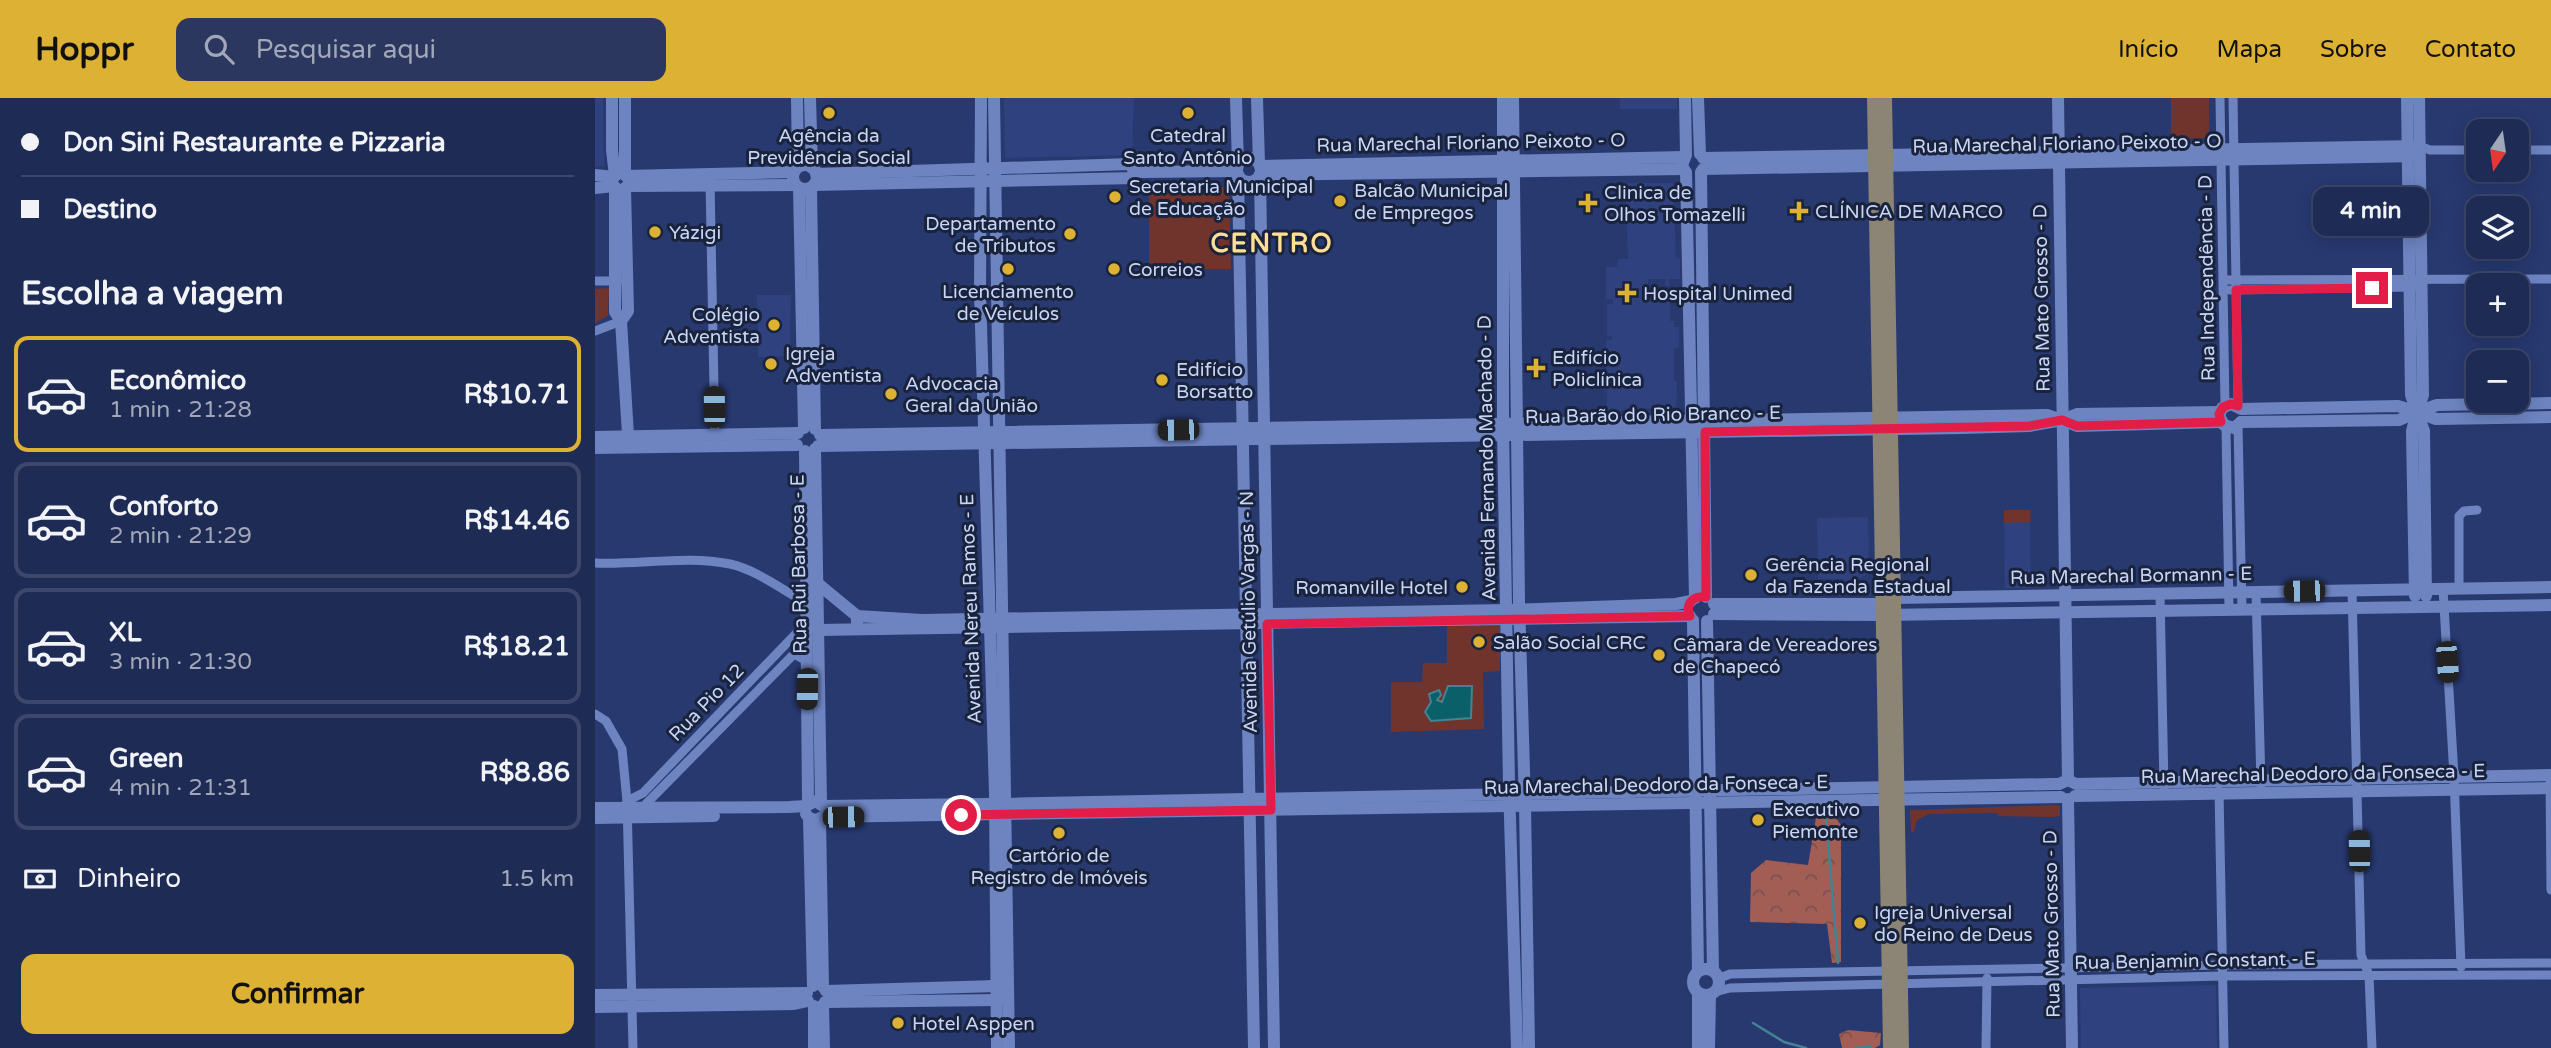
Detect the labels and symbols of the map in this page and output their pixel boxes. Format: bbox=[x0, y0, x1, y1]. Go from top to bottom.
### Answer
marker: Agência da Previdência Social bbox=[821, 105, 837, 121]
marker: Catedral Santo Antônio bbox=[1180, 105, 1196, 121]
north arrow bbox=[2466, 119, 2529, 182]
place label: Agência da Previdência Social bbox=[747, 125, 911, 169]
place label: Catedral Santo Antônio bbox=[1123, 125, 1253, 169]
street label: Rua Marechal Floriano Peixoto - O bbox=[1316, 129, 1626, 157]
street label: Rua Marechal Floriano Peixoto - O bbox=[1912, 130, 2222, 158]
street label: Rua Independência - D bbox=[2194, 175, 2220, 381]
place label: Secretaria Municipal de Educação bbox=[1129, 176, 1313, 220]
place label: Balcão Municipal de Empregos bbox=[1354, 180, 1508, 224]
place label: Clinica de Olhos Tomazelli bbox=[1604, 182, 1746, 226]
callout: 4 min bbox=[2314, 186, 2430, 236]
marker: Secretaria Municipal de Educação bbox=[1107, 189, 1123, 205]
marker: Balcão Municipal de Empregos bbox=[1332, 193, 1348, 209]
marker: Clinica de Olhos Tomazelli bbox=[1578, 193, 1598, 213]
place label: CLÍNICA DE MARCO bbox=[1815, 200, 2003, 223]
marker: CLÍNICA DE MARCO bbox=[1789, 201, 1809, 221]
street label: Rua Mato Grosso - D bbox=[2029, 204, 2055, 392]
place label: Departamento de Tributos bbox=[925, 213, 1056, 257]
place label: Yázigi bbox=[669, 222, 721, 244]
marker: Yázigi bbox=[647, 224, 663, 240]
marker: Departamento de Tributos bbox=[1062, 226, 1078, 242]
district label: CENTRO bbox=[1211, 228, 1334, 259]
place label: Correios bbox=[1128, 259, 1203, 281]
marker: Licenciamento de Veículos bbox=[1000, 261, 1016, 277]
marker: Correios bbox=[1106, 261, 1122, 277]
route end bbox=[2356, 272, 2388, 304]
place label: Licenciamento de Veículos bbox=[942, 281, 1074, 325]
marker: Hospital Unimed bbox=[1617, 283, 1637, 303]
place label: Hospital Unimed bbox=[1643, 283, 1793, 305]
place label: Colégio Adventista bbox=[663, 304, 760, 348]
street label: Avenida Fernando Machado - D bbox=[1474, 315, 1500, 601]
marker: Colégio Adventista bbox=[766, 317, 782, 333]
place label: Igreja Adventista bbox=[785, 343, 882, 387]
place label: Edifício Policlínica bbox=[1552, 347, 1642, 391]
marker: Igreja Adventista bbox=[763, 356, 779, 372]
marker: Edifício Policlínica bbox=[1526, 358, 1546, 378]
place label: Edifício Borsatto bbox=[1176, 359, 1253, 403]
marker: Edifício Borsatto bbox=[1154, 372, 1170, 388]
place label: Advocacia Geral da União bbox=[905, 373, 1038, 417]
car bbox=[704, 386, 725, 428]
marker: Advocacia Geral da União bbox=[883, 386, 899, 402]
street label: Rua Barão do Rio Branco - E bbox=[1525, 402, 1781, 428]
car bbox=[1157, 419, 1200, 441]
street label: Rua Rui Barbosa - E bbox=[786, 474, 812, 654]
street label: Avenida Getúlio Vargas - N bbox=[1236, 491, 1262, 733]
street label: Avenida Nereu Ramos - E bbox=[956, 494, 986, 724]
place label: Gerência Regional da Fazenda Estadual bbox=[1765, 554, 1951, 598]
street label: Rua Marechal Bormann - E bbox=[2010, 563, 2252, 589]
marker: Gerência Regional da Fazenda Estadual bbox=[1743, 567, 1759, 583]
place label: Romanville Hotel bbox=[1295, 577, 1448, 599]
marker: Romanville Hotel bbox=[1454, 579, 1470, 595]
car bbox=[2283, 580, 2326, 602]
place label: Salão Social CRC bbox=[1493, 632, 1646, 654]
marker: Salão Social CRC bbox=[1471, 634, 1487, 650]
place label: Câmara de Vereadores de Chapecó bbox=[1673, 634, 1877, 678]
car bbox=[2436, 640, 2459, 684]
marker: Câmara de Vereadores de Chapecó bbox=[1651, 647, 1667, 663]
street label: Rua Pio 12 bbox=[665, 660, 749, 746]
car bbox=[797, 668, 818, 710]
street label: Rua Marechal Deodoro da Fonseca - E bbox=[2140, 760, 2486, 788]
street label: Rua Marechal Deodoro da Fonseca - E bbox=[1483, 771, 1829, 799]
route start bbox=[945, 799, 977, 831]
place label: Executivo Piemonte bbox=[1772, 799, 1860, 843]
car bbox=[822, 806, 865, 828]
marker: Executivo Piemonte bbox=[1750, 812, 1766, 828]
marker: Cartório de Registro de Imóveis bbox=[1051, 825, 1067, 841]
street label: Rua Mato Grosso - D bbox=[2039, 830, 2065, 1018]
car bbox=[2349, 830, 2370, 872]
place label: Cartório de Registro de Imóveis bbox=[970, 845, 1148, 889]
place label: Igreja Universal do Reino de Deus bbox=[1874, 902, 2033, 946]
marker: Igreja Universal do Reino de Deus bbox=[1852, 915, 1868, 931]
street label: Rua Benjamin Constant - E bbox=[2074, 948, 2316, 974]
place label: Hotel Asppen bbox=[912, 1013, 1035, 1035]
marker: Hotel Asppen bbox=[890, 1015, 906, 1031]

